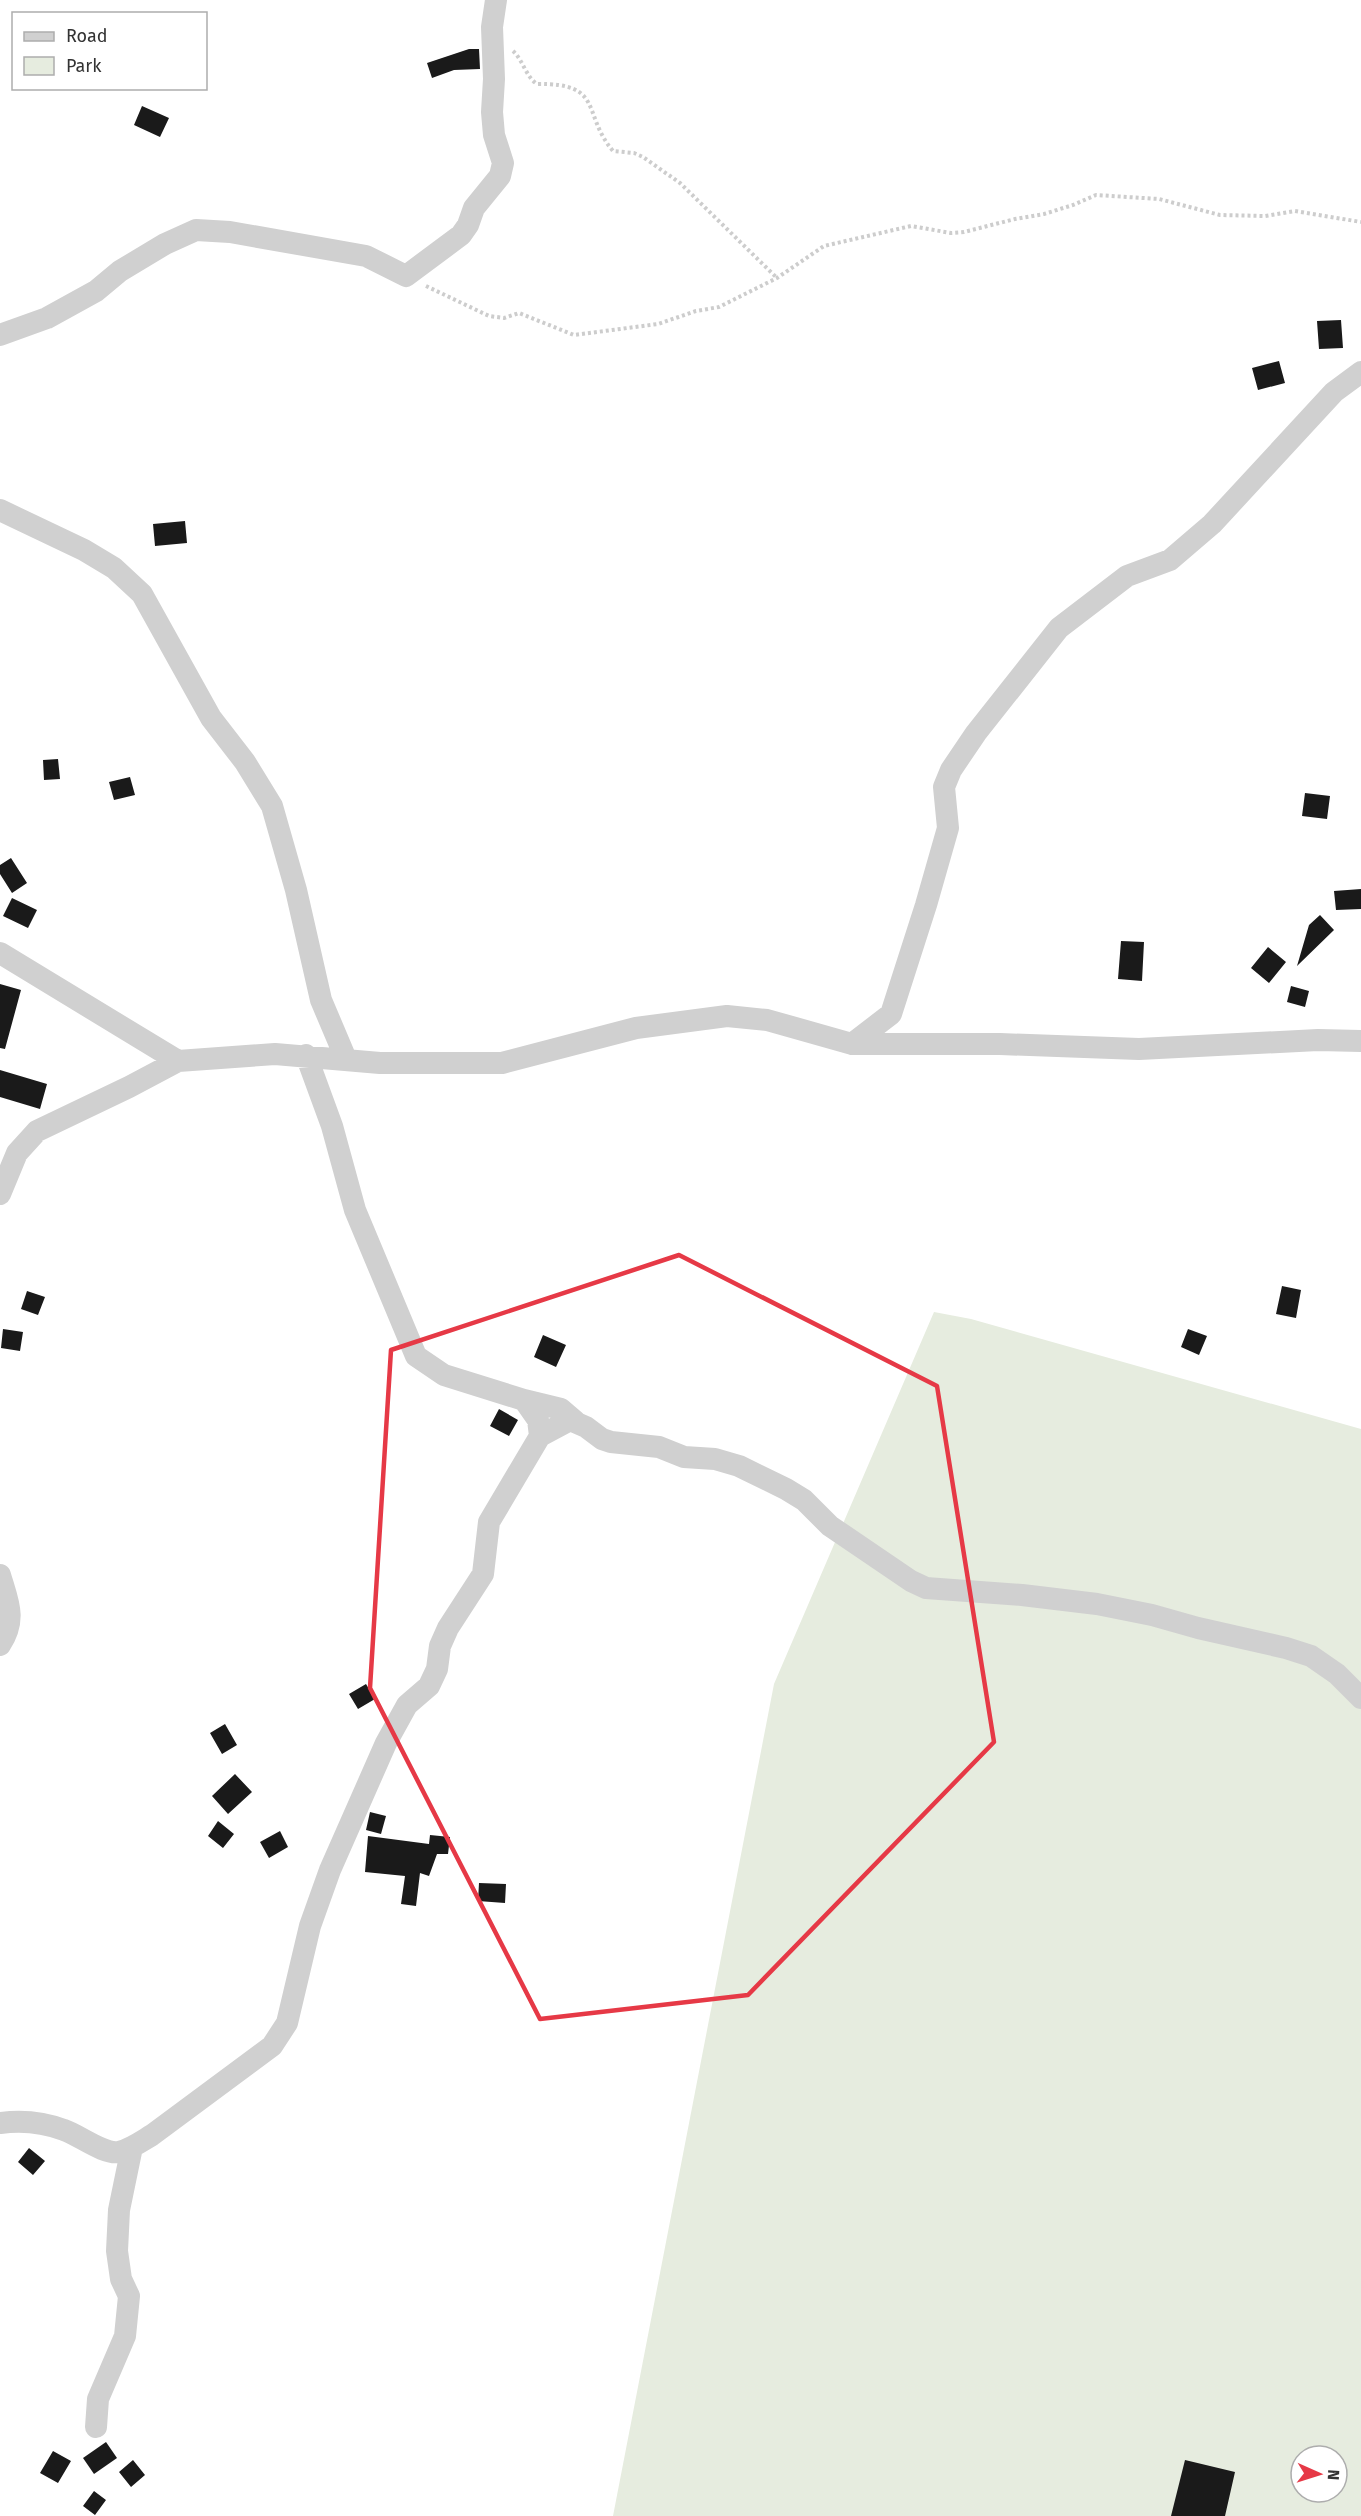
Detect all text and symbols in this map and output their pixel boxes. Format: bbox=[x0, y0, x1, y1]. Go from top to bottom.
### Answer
legend bbox=[12, 12, 207, 90]
text: Road bbox=[66, 25, 108, 47]
text: Park bbox=[66, 55, 102, 77]
north arrow bbox=[1289, 2444, 1349, 2504]
text: N bbox=[1324, 2469, 1343, 2481]

